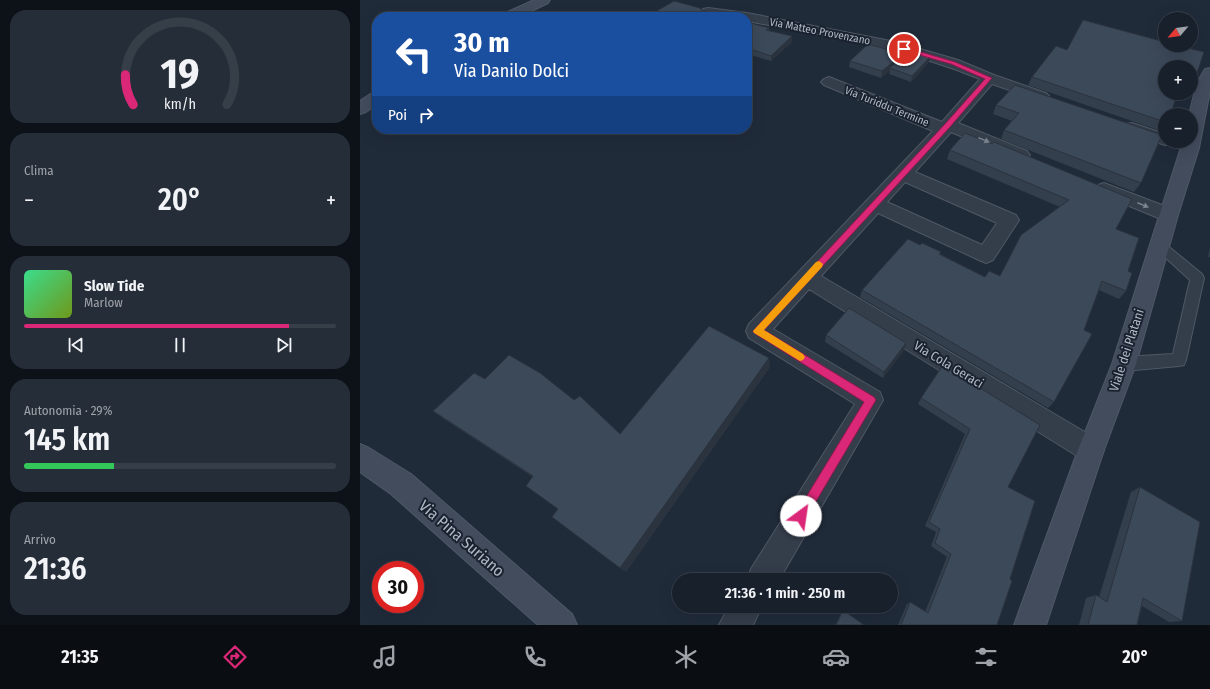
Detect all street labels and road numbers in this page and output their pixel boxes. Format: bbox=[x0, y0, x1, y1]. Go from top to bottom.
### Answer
street label: Via Matteo Provenzano bbox=[768, 15, 872, 48]
street label: Via Turiddu Termine bbox=[843, 84, 931, 129]
street label: Viale dei Platani bbox=[1106, 307, 1147, 393]
street label: Via Cola Geraci bbox=[911, 338, 986, 391]
street label: Via Pina Suriano bbox=[415, 496, 508, 581]

